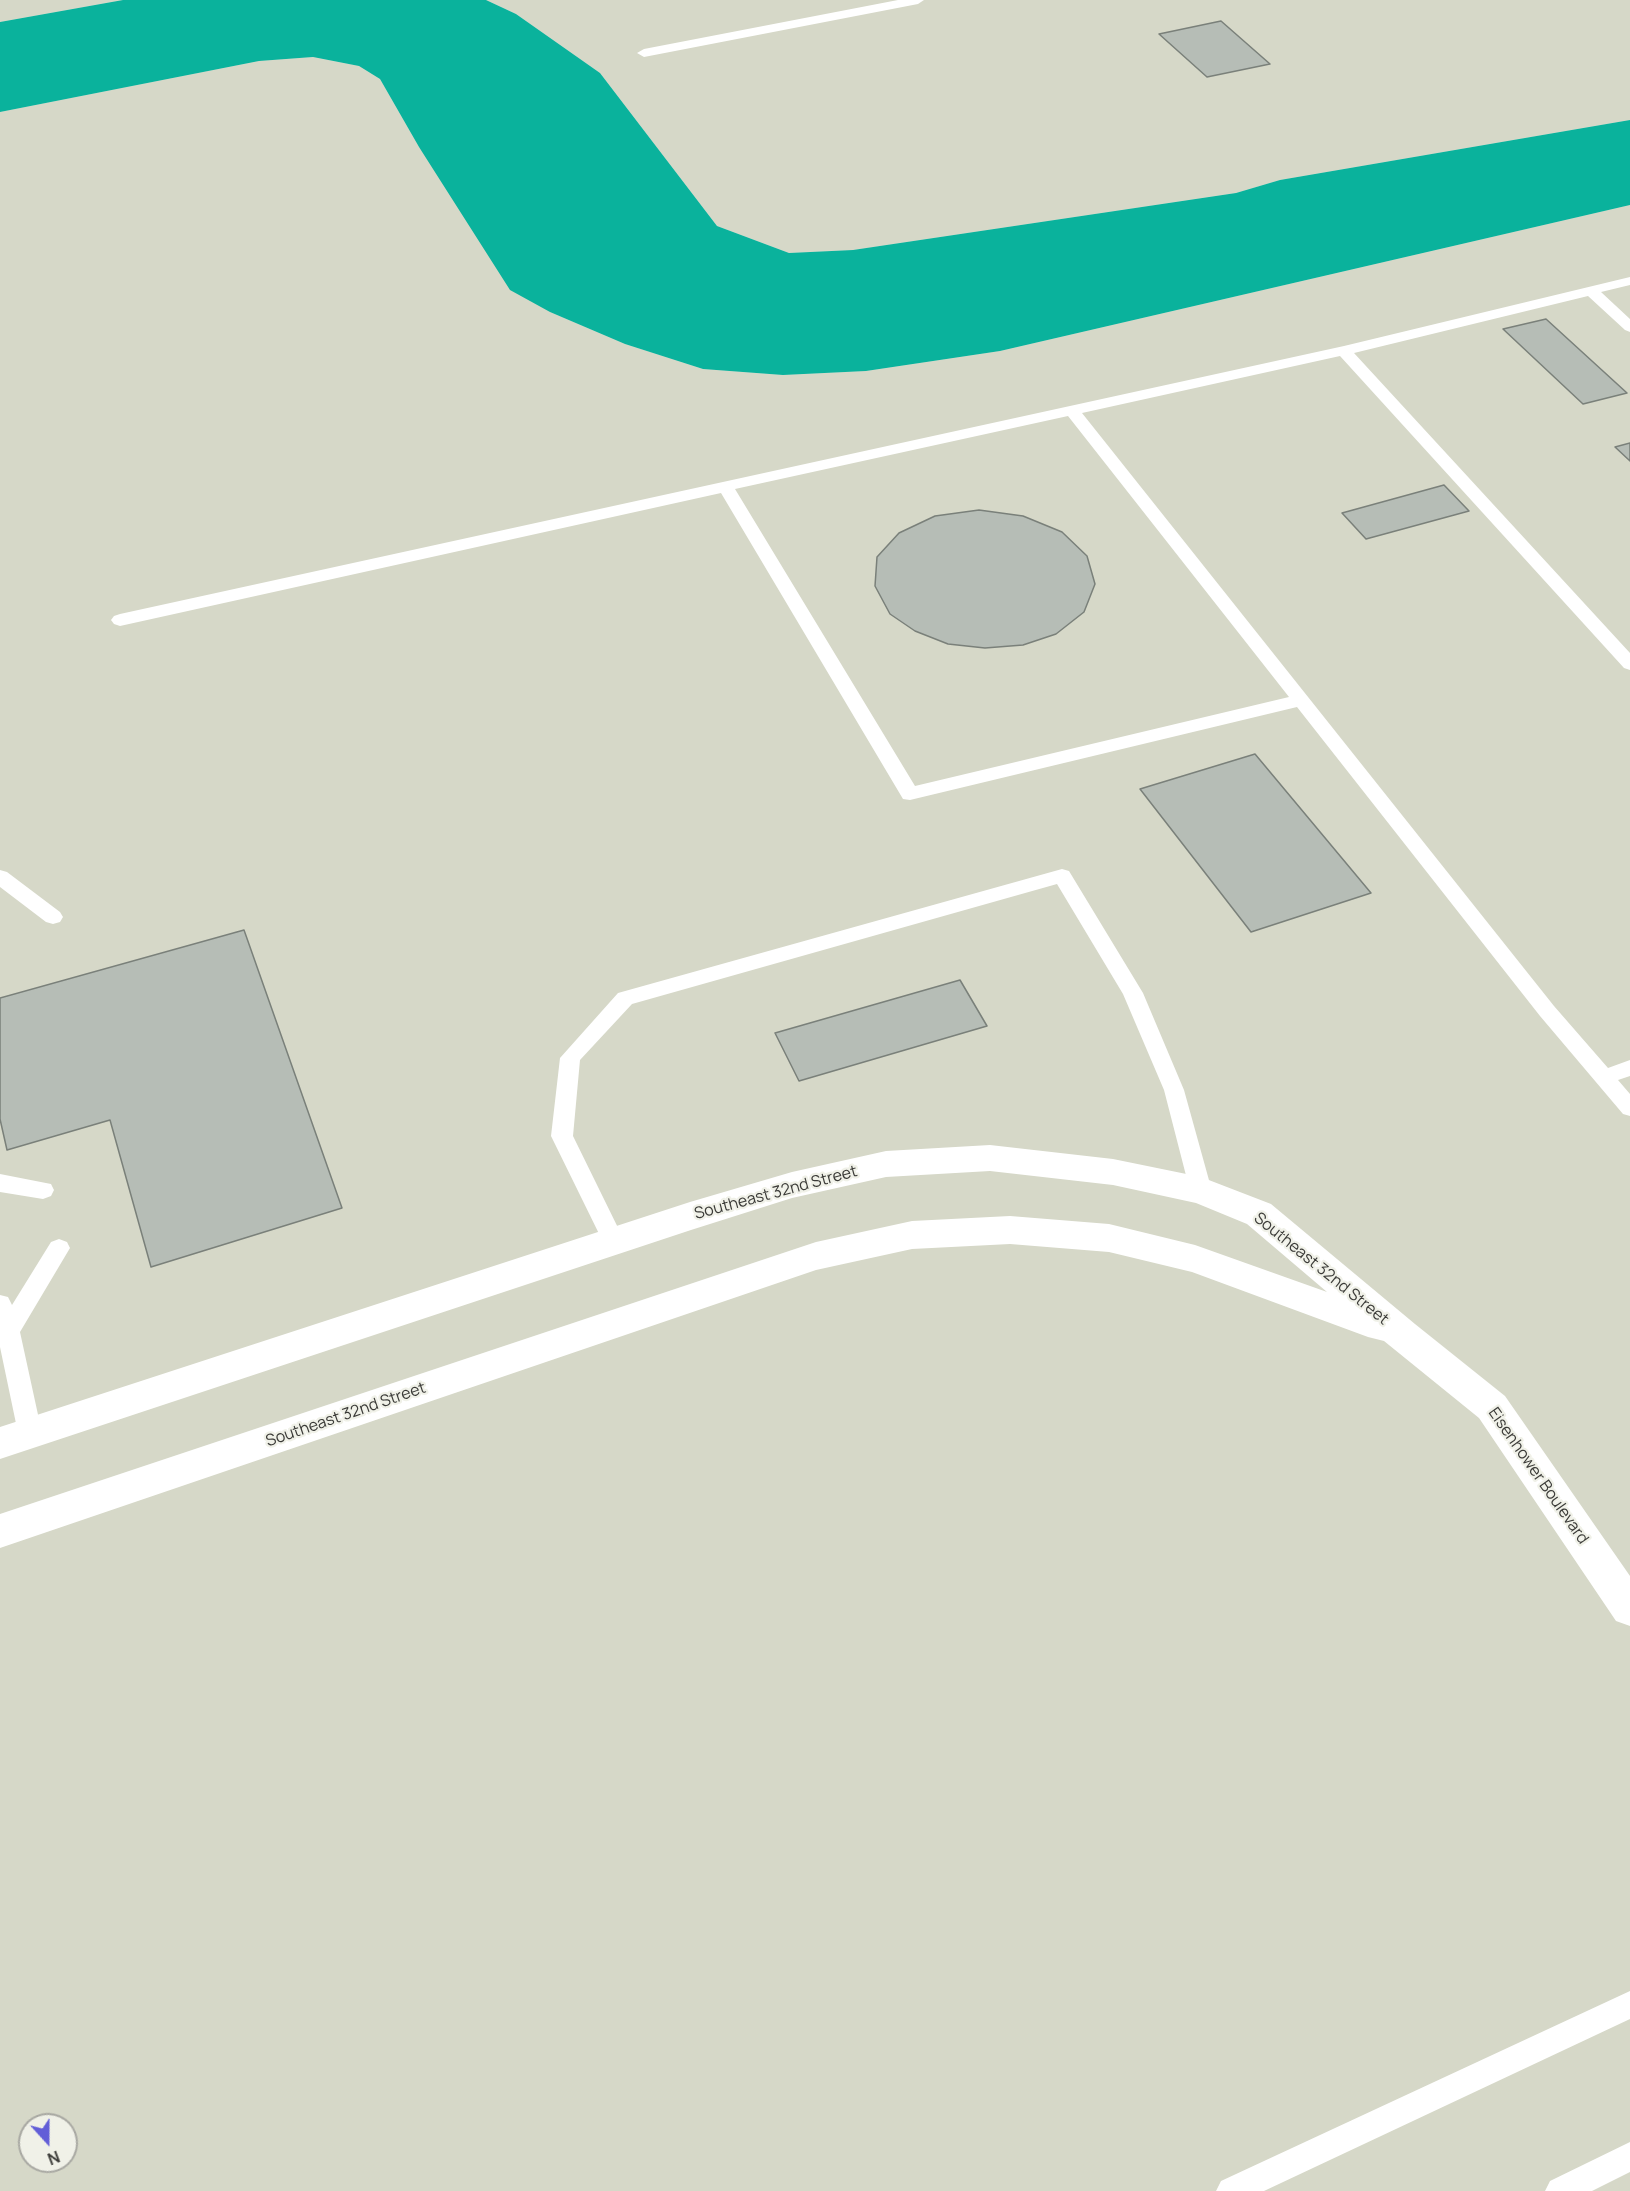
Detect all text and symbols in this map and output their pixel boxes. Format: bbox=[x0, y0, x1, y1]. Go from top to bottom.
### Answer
street label: Southeast 32nd Street bbox=[692, 1162, 860, 1224]
street label: Southeast 32nd Street bbox=[1250, 1209, 1392, 1329]
street label: Southeast 32nd Street bbox=[263, 1379, 429, 1451]
street label: Eisenhower Boulevard bbox=[1484, 1404, 1592, 1548]
north arrow bbox=[18, 2113, 78, 2173]
text: N bbox=[44, 2146, 63, 2170]

